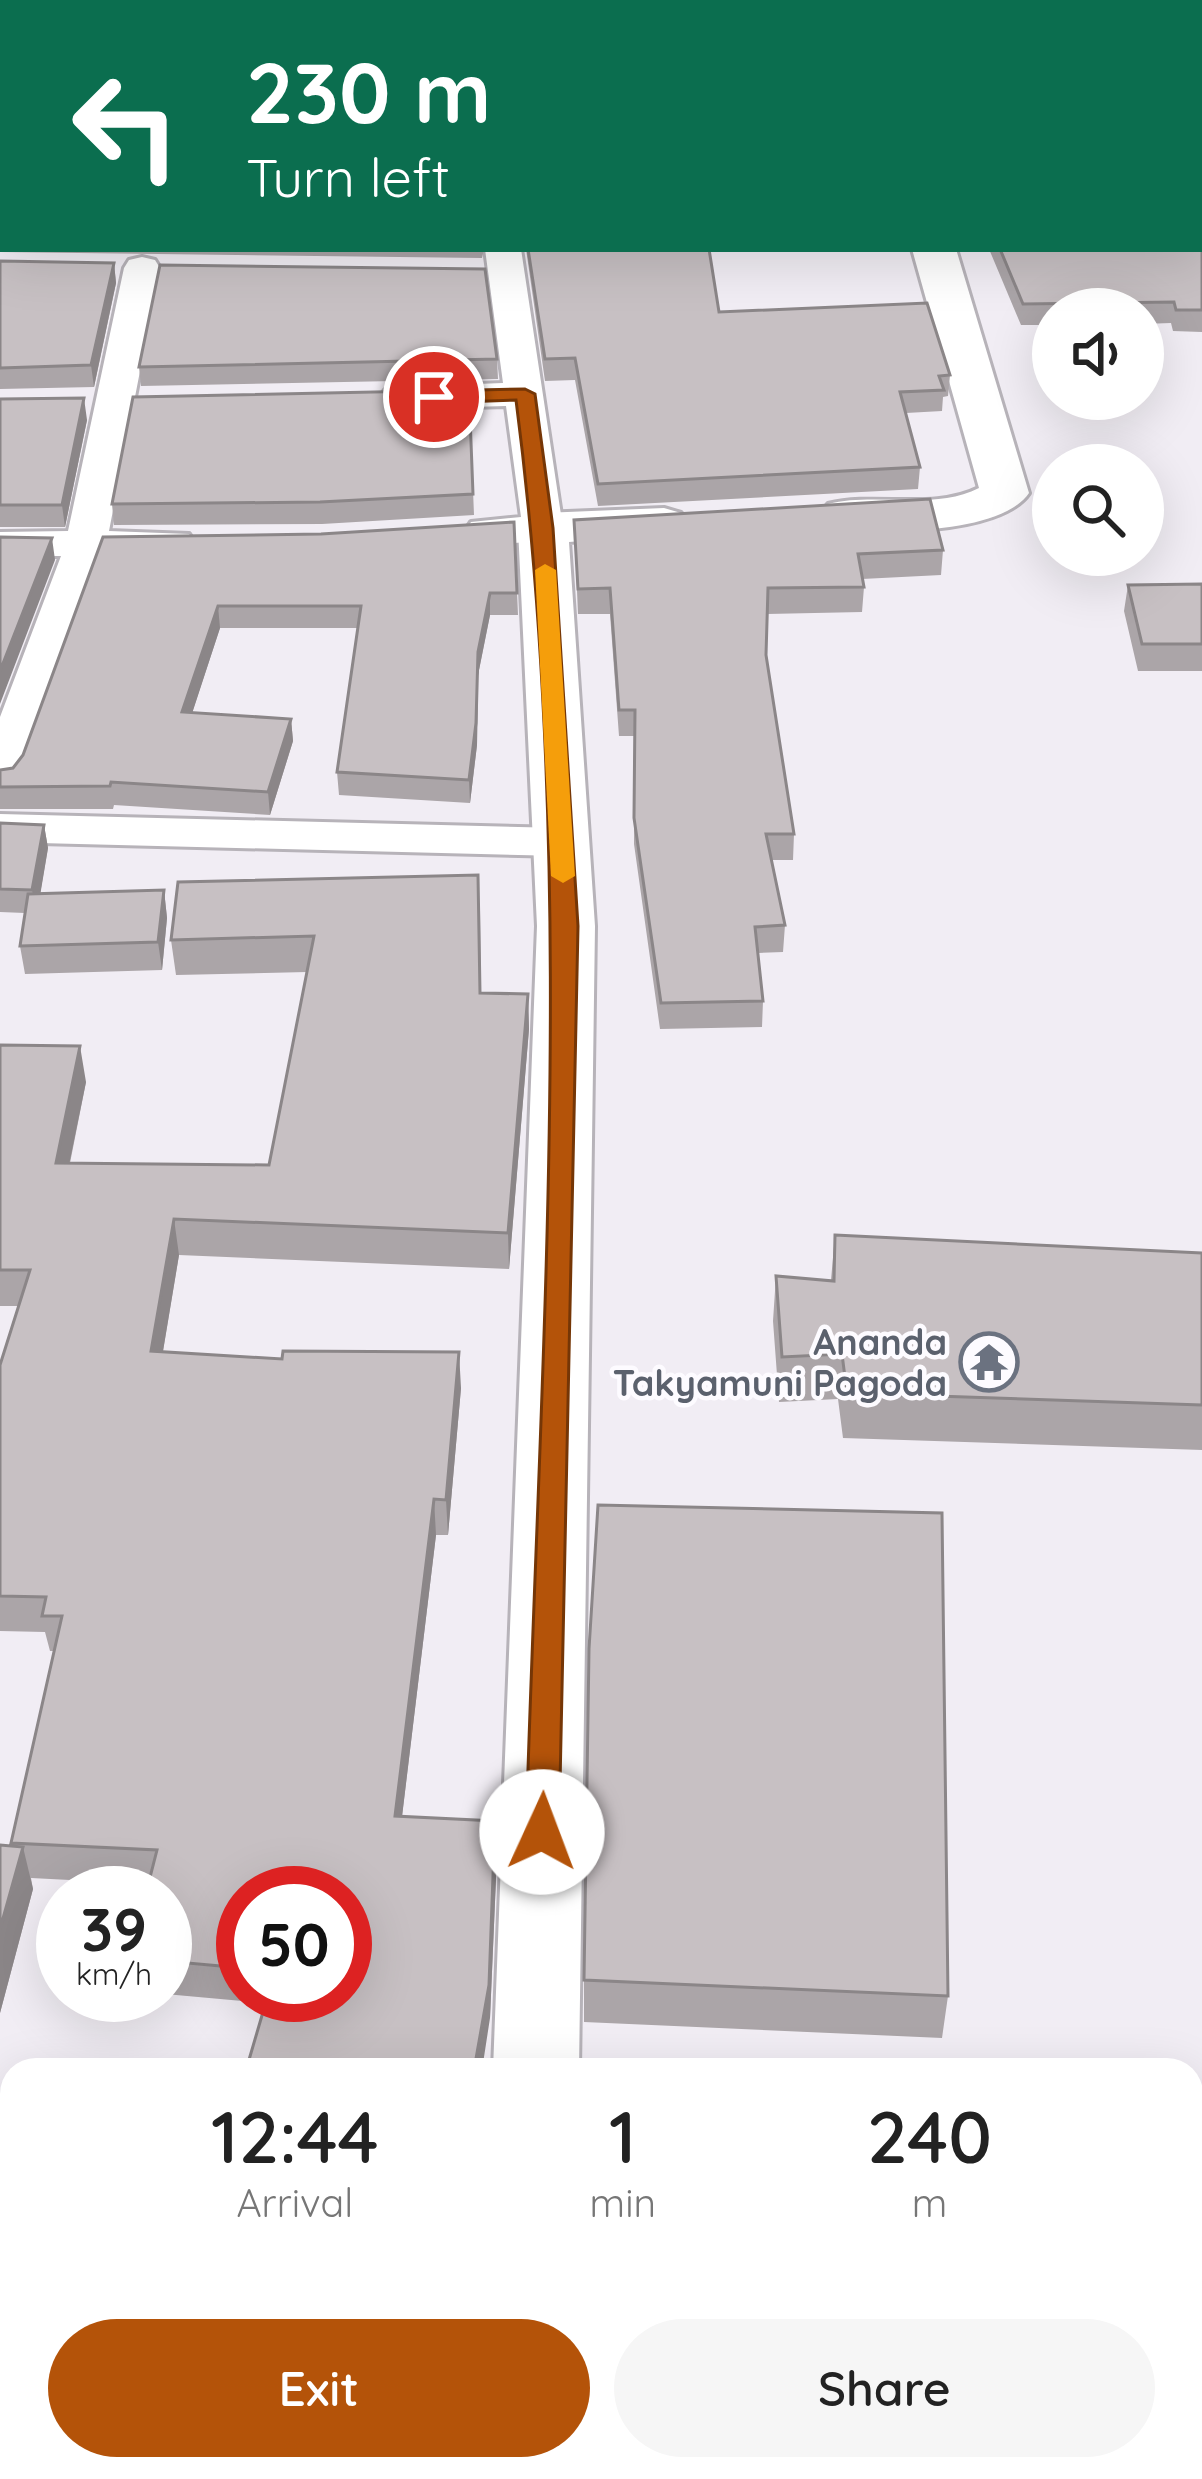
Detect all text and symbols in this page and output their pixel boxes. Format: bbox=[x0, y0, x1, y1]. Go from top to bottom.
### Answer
text: 230 m bbox=[246, 39, 491, 144]
icon: left bbox=[48, 48, 204, 204]
text: Turn left bbox=[246, 143, 450, 211]
map controls bbox=[1032, 288, 1164, 576]
button: sound bbox=[1032, 288, 1164, 420]
pin bbox=[383, 346, 485, 448]
icon: arrive bbox=[401, 364, 467, 430]
button: search bbox=[1032, 444, 1164, 576]
place label: Ananda Takyamuni Pagoda bbox=[613, 1319, 947, 1405]
temple icon: Ananda Takyamuni Pagoda bbox=[958, 1331, 1020, 1393]
position arrow bbox=[479, 1769, 605, 1895]
speed limit sign: 50 bbox=[216, 1866, 372, 2022]
text: 39 bbox=[81, 1891, 147, 1966]
text: km/h bbox=[76, 1955, 152, 1993]
text: 12:44 bbox=[211, 2091, 379, 2181]
text: 1 bbox=[609, 2091, 637, 2181]
text: 240 bbox=[867, 2091, 992, 2181]
text: Arrival bbox=[236, 2178, 353, 2227]
text: min bbox=[590, 2178, 656, 2227]
text: m bbox=[912, 2178, 947, 2227]
button: Exit bbox=[48, 2319, 590, 2457]
button: Share bbox=[614, 2319, 1155, 2457]

